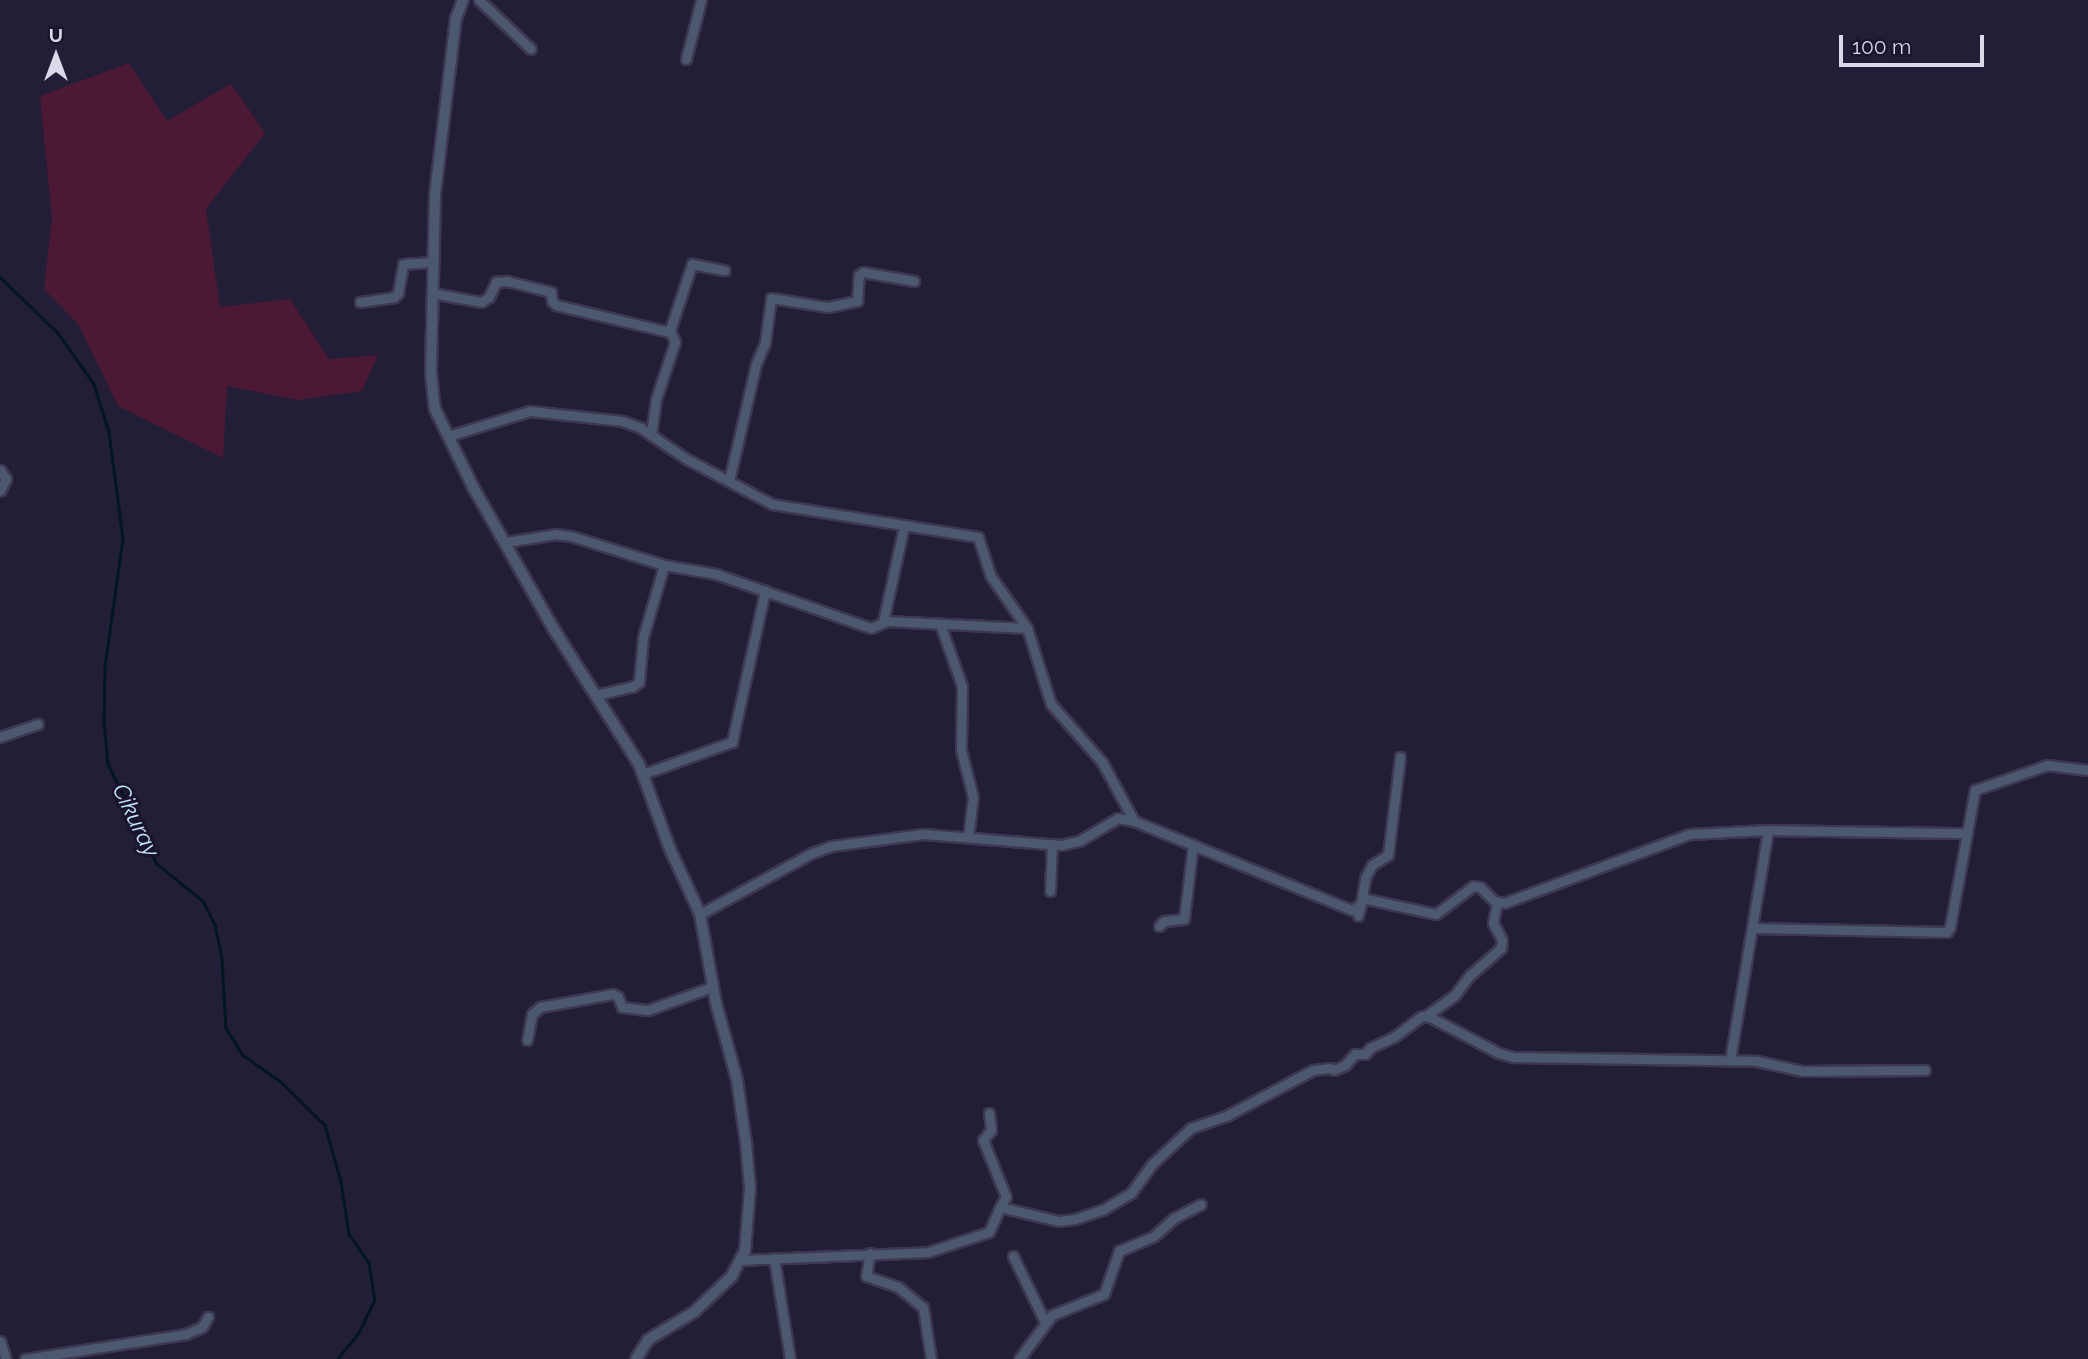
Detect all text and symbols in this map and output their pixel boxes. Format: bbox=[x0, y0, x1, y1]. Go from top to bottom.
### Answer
north arrow bbox=[21, 21, 91, 91]
scale bar bbox=[1843, 21, 1988, 65]
text: U bbox=[49, 24, 63, 46]
text: 100 m bbox=[1852, 34, 1911, 59]
water label: Cikuray bbox=[107, 779, 165, 861]

